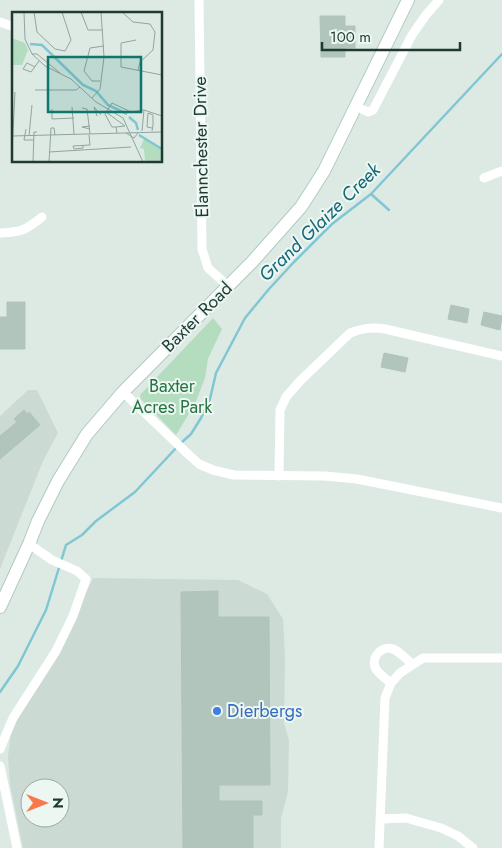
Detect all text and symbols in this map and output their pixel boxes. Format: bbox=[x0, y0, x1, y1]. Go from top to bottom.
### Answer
inset map bbox=[12, 12, 162, 162]
scale bar bbox=[322, 20, 460, 52]
text: 100 m bbox=[330, 26, 371, 48]
street label: Elannchester Drive bbox=[187, 76, 215, 218]
water label: Grand Glaize Creek bbox=[252, 156, 387, 288]
street label: Baxter Road bbox=[156, 276, 238, 358]
park label: Baxter Acres Park bbox=[132, 373, 212, 420]
place label: Dierbergs bbox=[227, 698, 302, 724]
marker: Dierbergs bbox=[211, 705, 223, 717]
north arrow bbox=[20, 778, 70, 828]
text: N bbox=[48, 797, 68, 809]

